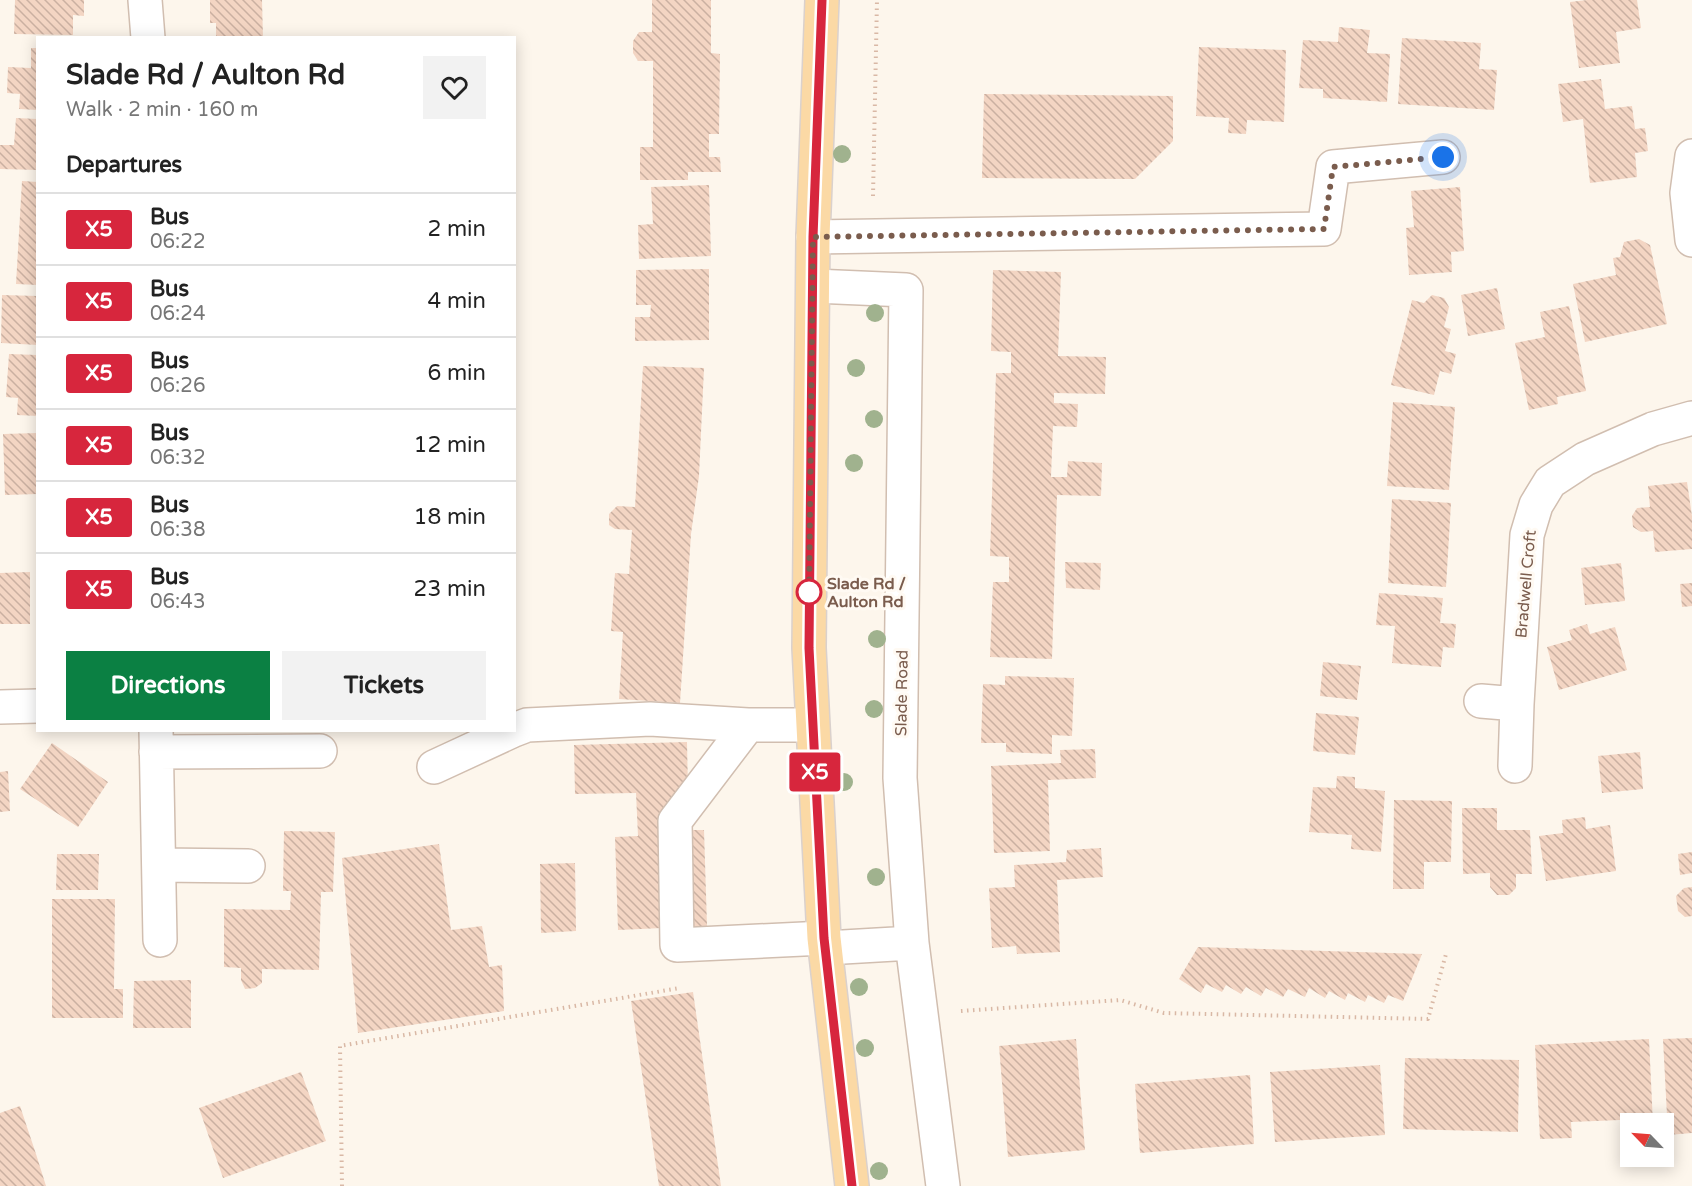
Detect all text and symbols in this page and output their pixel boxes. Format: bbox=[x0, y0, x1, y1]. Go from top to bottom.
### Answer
button: heart bbox=[423, 56, 486, 119]
text: Slade Rd / Aulton Rd bbox=[66, 58, 345, 92]
text: Walk · 2 min · 160 m bbox=[66, 98, 258, 122]
your location bbox=[1428, 142, 1458, 172]
text: Departures bbox=[66, 152, 182, 178]
text: Bus bbox=[150, 204, 189, 230]
text: 2 min bbox=[427, 216, 486, 242]
text: X5 bbox=[85, 217, 113, 242]
text: 06:22 bbox=[150, 230, 205, 254]
text: Bus bbox=[150, 276, 189, 302]
text: 4 min bbox=[427, 288, 486, 314]
text: X5 bbox=[85, 289, 113, 314]
text: 06:24 bbox=[150, 302, 205, 326]
text: Bus bbox=[150, 348, 189, 374]
text: 6 min bbox=[427, 360, 486, 386]
text: X5 bbox=[85, 361, 113, 386]
text: 06:26 bbox=[150, 374, 205, 398]
text: Bus bbox=[150, 420, 189, 446]
text: 12 min bbox=[414, 432, 486, 458]
text: X5 bbox=[85, 433, 113, 458]
text: 06:32 bbox=[150, 446, 205, 470]
text: Bus bbox=[150, 492, 189, 518]
text: 18 min bbox=[414, 504, 486, 530]
text: X5 bbox=[85, 505, 113, 530]
text: 06:38 bbox=[150, 518, 205, 542]
street label: Bradwell Croft bbox=[1511, 529, 1541, 639]
text: Bus bbox=[150, 564, 189, 590]
place label: Slade Rd / Aulton Rd bbox=[827, 574, 906, 612]
text: 23 min bbox=[414, 576, 486, 602]
text: X5 bbox=[85, 577, 113, 602]
marker: Slade Rd / Aulton Rd bbox=[796, 579, 822, 605]
text: 06:43 bbox=[150, 590, 205, 614]
street label: Slade Road bbox=[891, 650, 913, 736]
button: Directions bbox=[66, 651, 270, 720]
button: Tickets bbox=[282, 651, 486, 720]
line badge: X5 bbox=[788, 752, 842, 792]
text: X5 bbox=[801, 760, 829, 785]
north arrow bbox=[1620, 1113, 1674, 1167]
map controls bbox=[1620, 1113, 1674, 1167]

